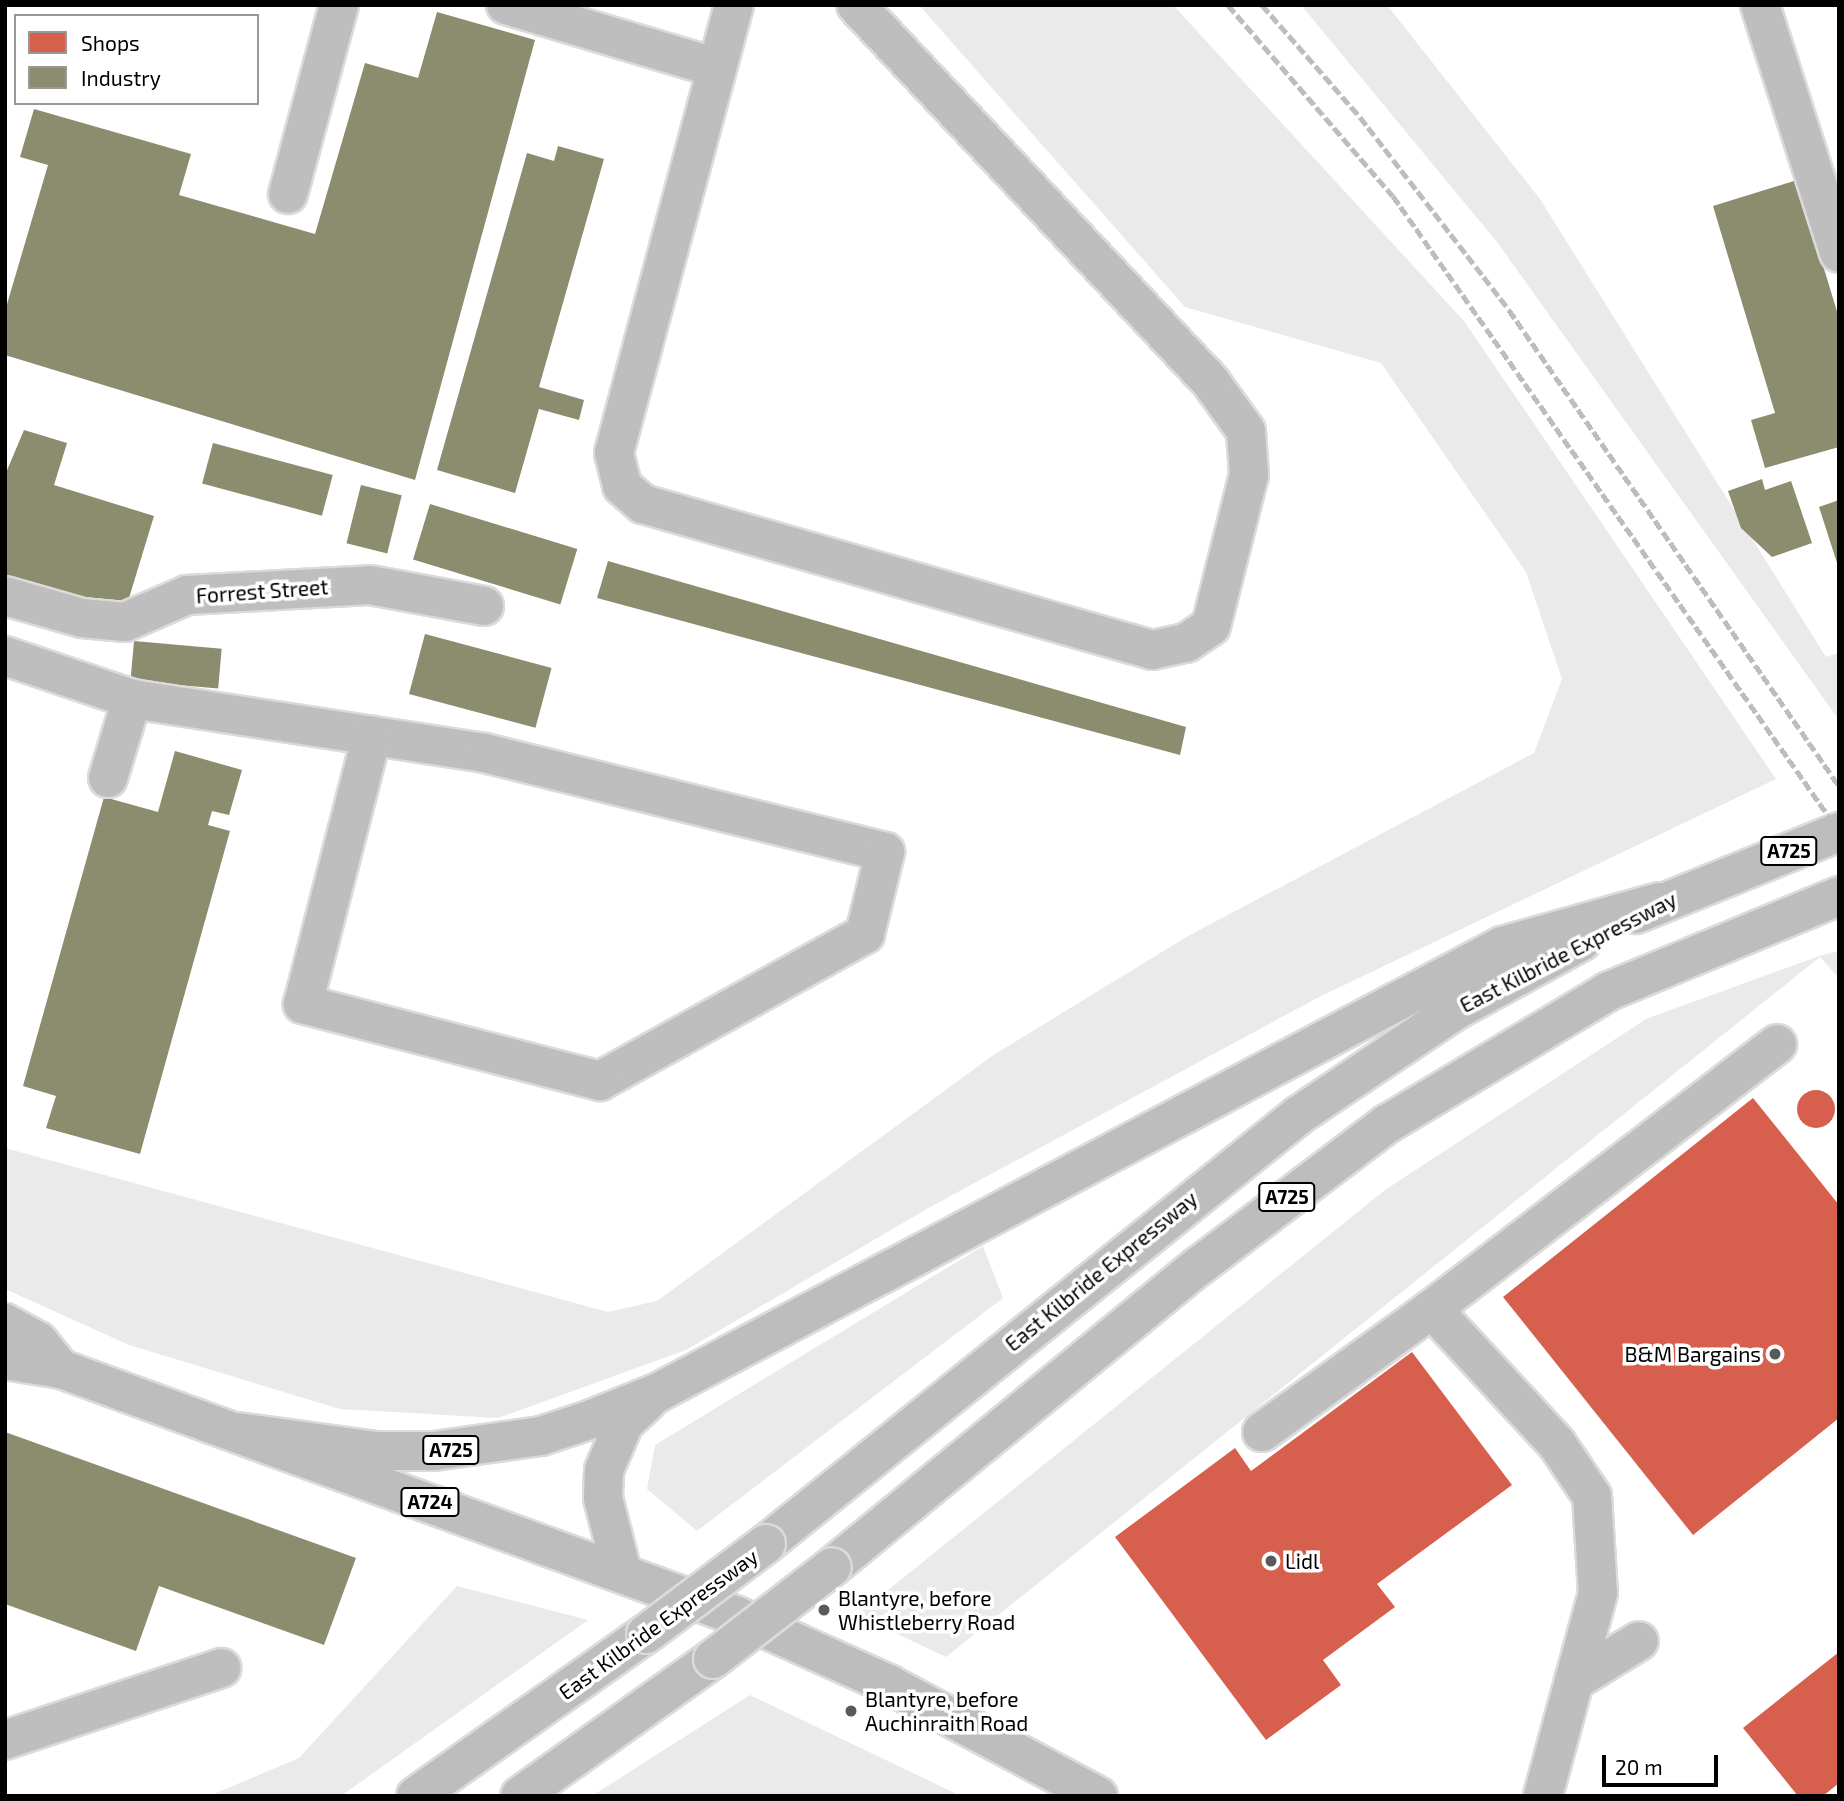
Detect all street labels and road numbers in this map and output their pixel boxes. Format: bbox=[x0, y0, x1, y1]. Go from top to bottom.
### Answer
street label: Forrest Street bbox=[195, 574, 329, 608]
road number: A725 bbox=[1759, 836, 1819, 866]
street label: East Kilbride Expressway bbox=[1455, 886, 1681, 1018]
road number: A725 bbox=[1257, 1182, 1317, 1212]
street label: East Kilbride Expressway bbox=[1000, 1186, 1202, 1356]
road number: A725 bbox=[421, 1434, 481, 1466]
road number: A724 bbox=[400, 1486, 460, 1518]
street label: East Kilbride Expressway bbox=[554, 1543, 762, 1705]

